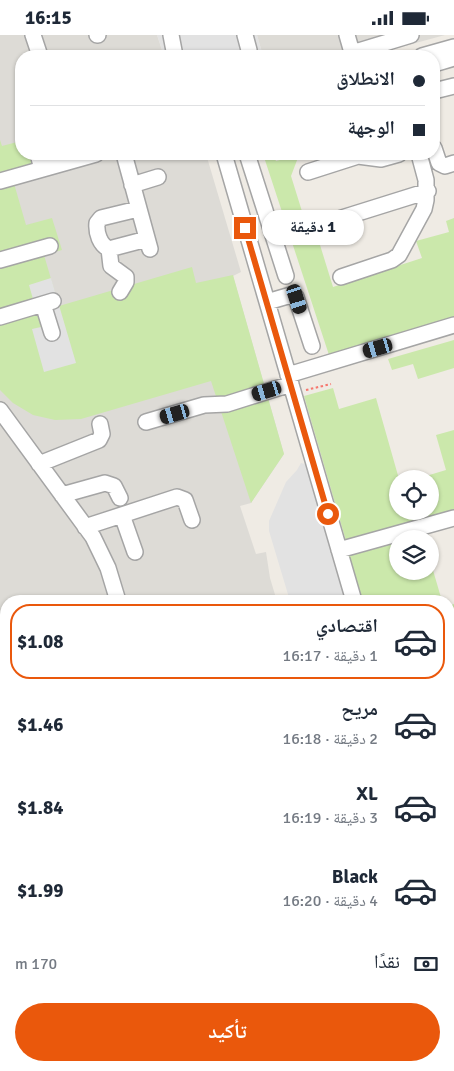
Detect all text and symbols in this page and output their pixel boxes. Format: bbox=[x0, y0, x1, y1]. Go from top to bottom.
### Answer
text: 16:15 bbox=[25, 6, 72, 30]
text: الانطلاق bbox=[336, 67, 395, 91]
text: الوجهة bbox=[347, 116, 395, 140]
callout: 1 دقيقة bbox=[262, 211, 365, 245]
route end bbox=[234, 217, 256, 239]
text: 1 دقيقة bbox=[290, 217, 336, 237]
car bbox=[285, 282, 308, 316]
car bbox=[361, 337, 394, 359]
car bbox=[250, 379, 283, 403]
car bbox=[158, 403, 191, 425]
map controls bbox=[389, 470, 439, 580]
button: locate bbox=[389, 470, 439, 520]
route start bbox=[317, 503, 339, 525]
button: layers bbox=[389, 530, 439, 580]
text: اقتصادي bbox=[316, 614, 378, 638]
icon: car bbox=[393, 619, 438, 664]
text: $1.08 bbox=[17, 630, 63, 654]
text: 1 دقيقة · 16:17 bbox=[283, 646, 378, 666]
text: مريح bbox=[341, 697, 378, 721]
icon: car bbox=[393, 702, 438, 747]
text: $1.46 bbox=[17, 713, 63, 737]
text: 2 دقيقة · 16:18 bbox=[283, 729, 378, 749]
text: XL bbox=[356, 782, 378, 806]
icon: car bbox=[393, 785, 438, 830]
text: $1.84 bbox=[17, 796, 63, 820]
text: 3 دقيقة · 16:19 bbox=[283, 808, 378, 828]
text: Black bbox=[332, 865, 378, 889]
icon: car bbox=[393, 868, 438, 913]
text: $1.99 bbox=[17, 879, 63, 903]
text: 4 دقيقة · 16:20 bbox=[283, 891, 378, 911]
text: نقدًا bbox=[374, 950, 400, 974]
icon: cash bbox=[412, 950, 440, 978]
text: 170 m bbox=[15, 954, 57, 974]
button: تأكيد bbox=[15, 1003, 440, 1061]

